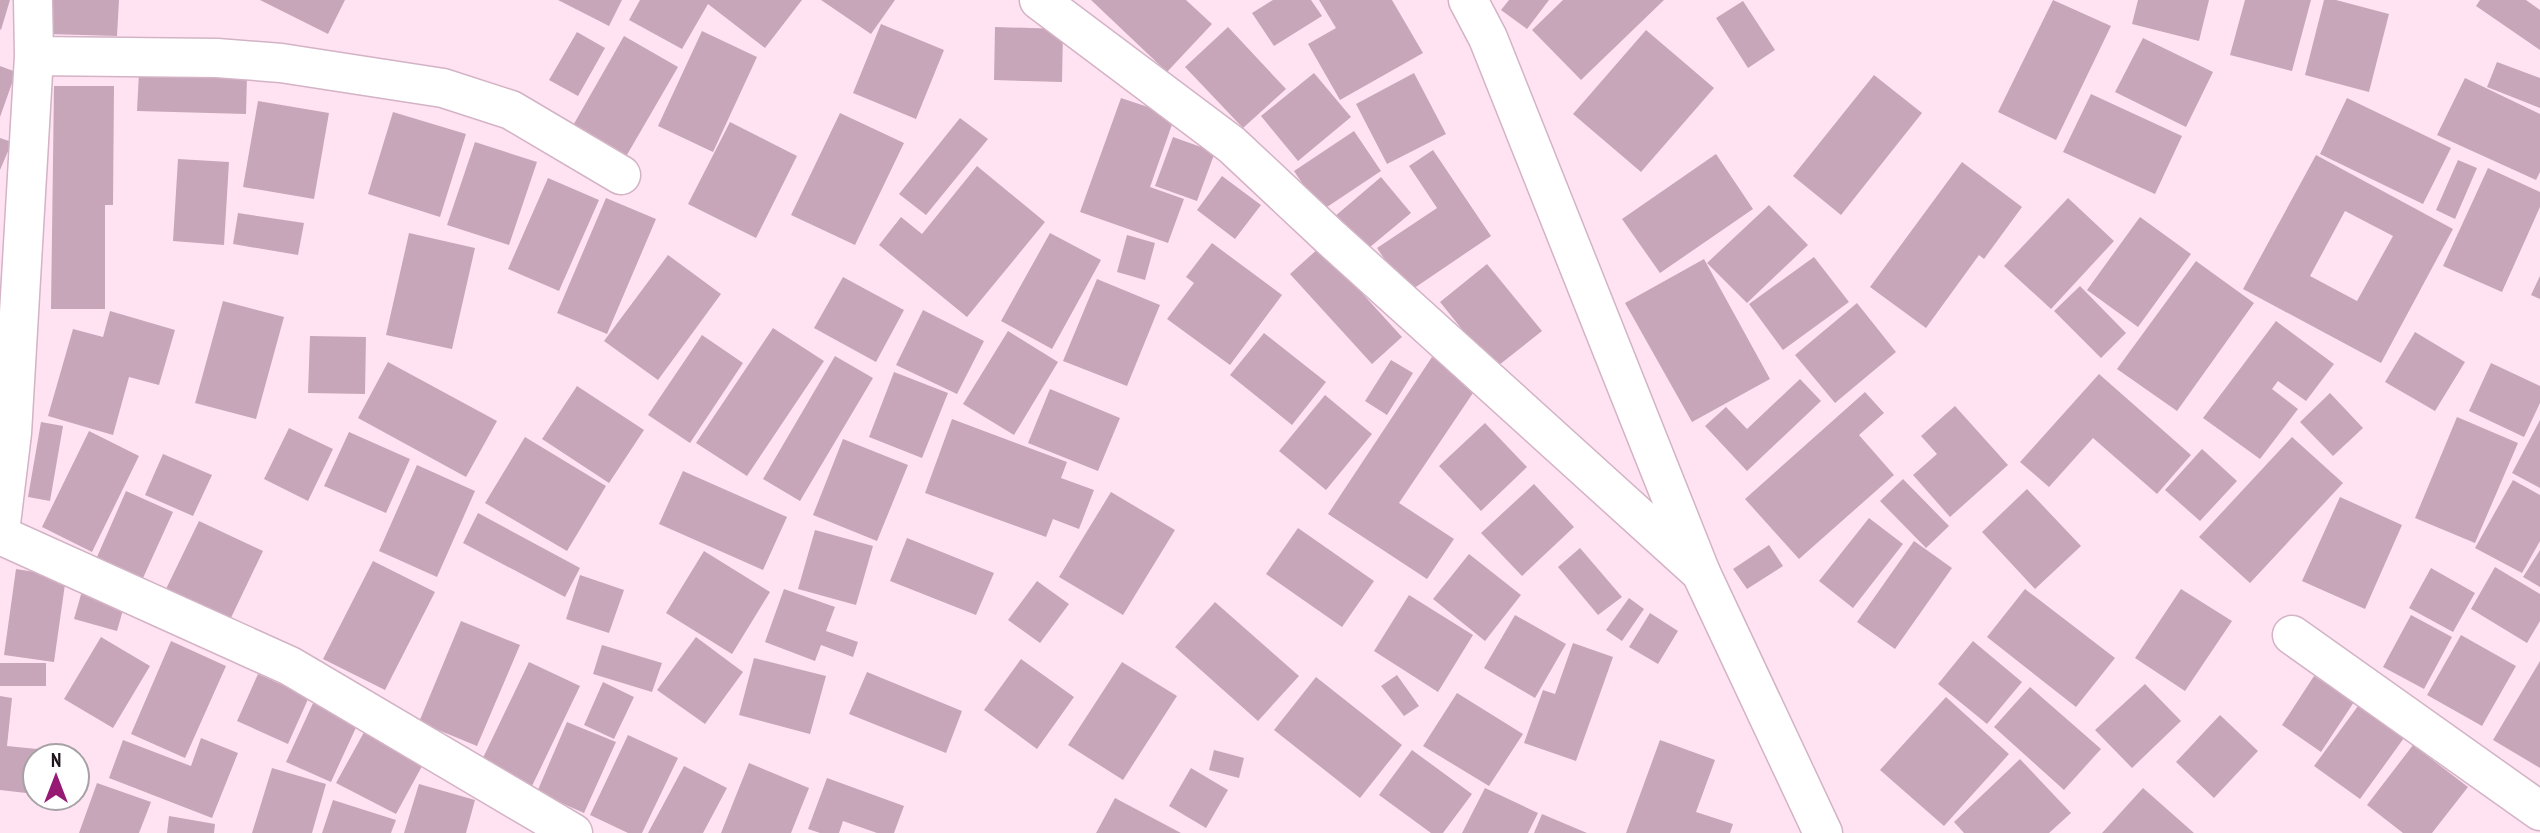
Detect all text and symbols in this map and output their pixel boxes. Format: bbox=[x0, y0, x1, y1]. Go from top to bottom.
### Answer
north arrow bbox=[21, 742, 91, 812]
text: N bbox=[51, 748, 61, 772]

